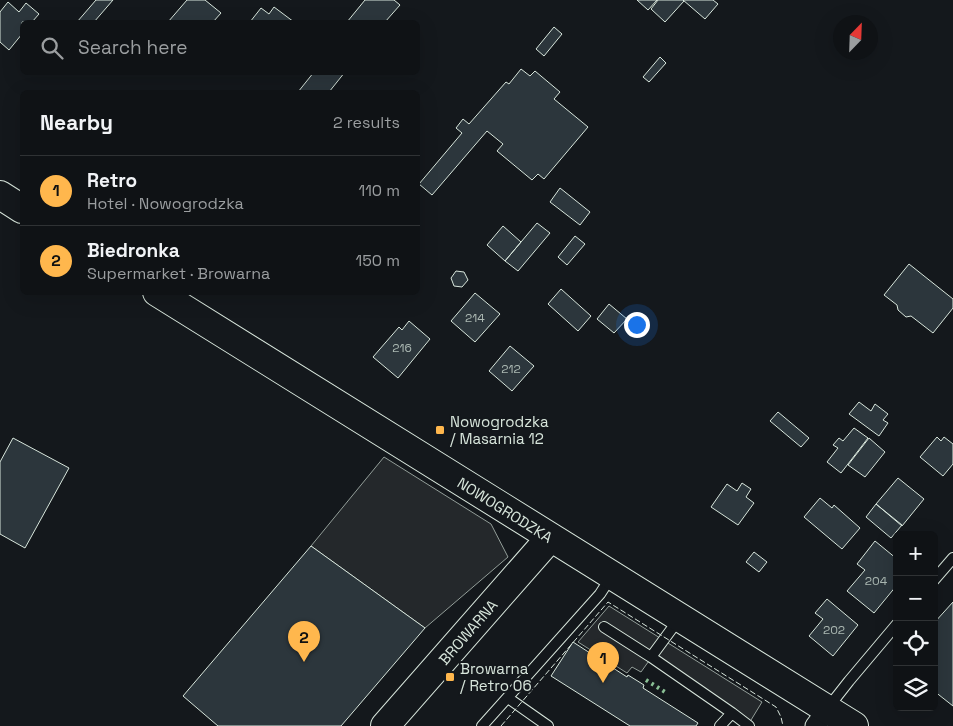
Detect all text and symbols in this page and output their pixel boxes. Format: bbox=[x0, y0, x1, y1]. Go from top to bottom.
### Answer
north arrow bbox=[833, 15, 878, 60]
search box bbox=[20, 20, 420, 75]
icon: search bbox=[38, 34, 66, 62]
text: Search here bbox=[78, 35, 188, 60]
text: Nearby bbox=[40, 109, 113, 136]
text: 2 results bbox=[333, 112, 400, 133]
text: Retro bbox=[87, 168, 137, 193]
text: 1 bbox=[52, 180, 60, 201]
text: 110 m bbox=[358, 180, 400, 201]
text: Hotel · Nowogrodzka bbox=[87, 193, 244, 214]
text: Biedronka bbox=[87, 238, 180, 263]
text: 2 bbox=[51, 250, 61, 271]
text: 150 m bbox=[356, 250, 400, 271]
text: Supermarket · Browarna bbox=[87, 263, 270, 284]
house number: 214 bbox=[465, 310, 485, 326]
your location bbox=[624, 312, 650, 338]
house number: 216 bbox=[392, 340, 412, 356]
house number: 212 bbox=[501, 361, 521, 377]
place label: Nowogrodzka / Masarnia 12 bbox=[450, 412, 549, 448]
marker: Nowogrodzka / Masarnia 12 bbox=[434, 424, 446, 436]
street label: NOWOGRODZKA bbox=[454, 473, 557, 547]
map controls bbox=[893, 531, 938, 711]
button: + bbox=[893, 531, 938, 576]
house number: 204 bbox=[865, 573, 888, 589]
button: − bbox=[893, 576, 938, 621]
street label: BROWARNA bbox=[434, 595, 502, 669]
pin: 2 bbox=[288, 621, 320, 662]
button: locate bbox=[893, 621, 938, 666]
house number: 202 bbox=[823, 622, 845, 638]
pin: 1 bbox=[587, 642, 619, 683]
place label: Browarna / Retro 06 bbox=[460, 659, 532, 695]
button: layers bbox=[893, 666, 938, 711]
marker: Browarna / Retro 06 bbox=[444, 671, 456, 683]

